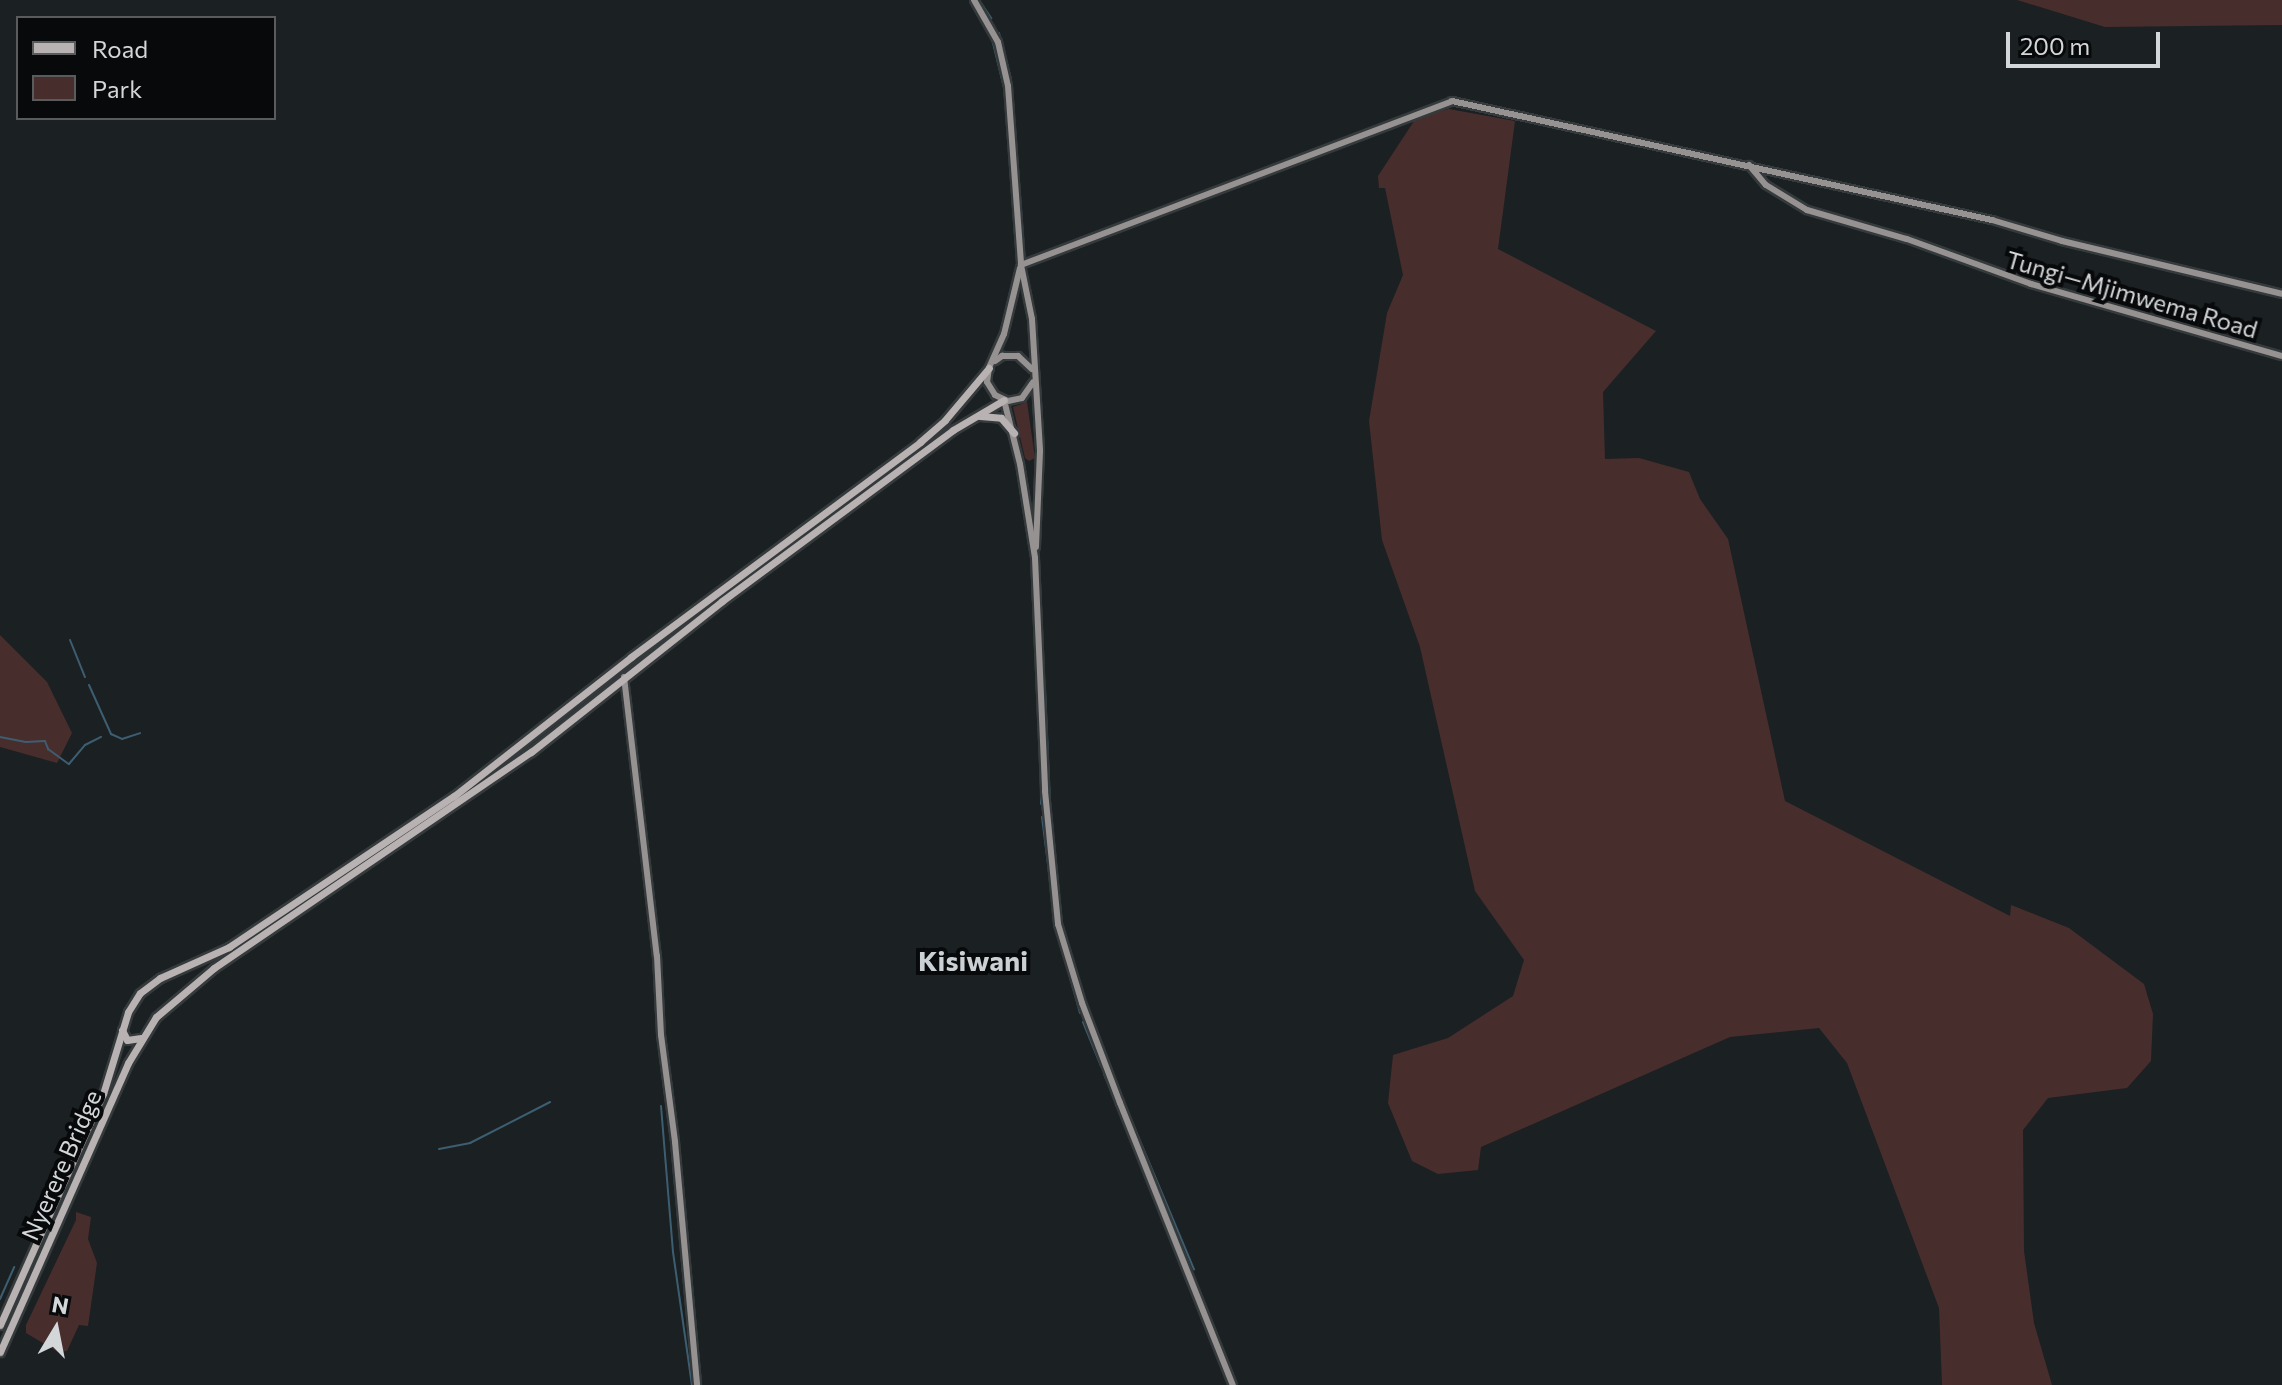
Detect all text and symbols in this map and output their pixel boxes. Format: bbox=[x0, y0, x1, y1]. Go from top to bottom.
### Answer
legend bbox=[16, 16, 276, 120]
scale bar bbox=[2010, 16, 2164, 66]
text: 200 m bbox=[2020, 31, 2090, 60]
text: Road bbox=[92, 34, 148, 63]
text: Park bbox=[92, 74, 142, 103]
street label: Tungi—Mjimwema Road bbox=[2003, 244, 2261, 344]
district label: Kisiwani bbox=[918, 943, 1028, 977]
street label: Nyerere Bridge bbox=[15, 1085, 107, 1245]
north arrow bbox=[16, 1289, 96, 1369]
text: N bbox=[50, 1290, 71, 1320]

